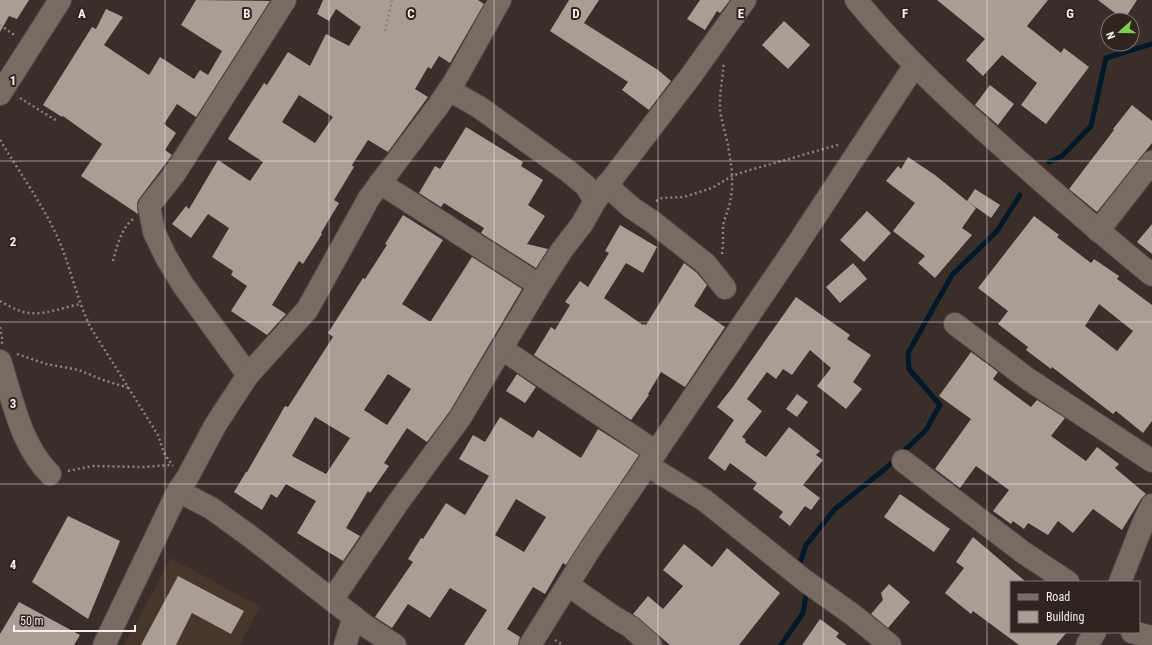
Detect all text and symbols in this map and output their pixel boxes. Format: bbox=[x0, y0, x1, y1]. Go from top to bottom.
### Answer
text: A bbox=[78, 6, 86, 21]
text: B bbox=[243, 6, 251, 21]
text: C bbox=[407, 6, 415, 21]
text: D bbox=[572, 6, 580, 21]
text: E bbox=[738, 6, 745, 21]
text: F bbox=[902, 6, 908, 21]
text: G bbox=[1066, 6, 1074, 21]
north arrow bbox=[1100, 12, 1140, 52]
text: N bbox=[1104, 30, 1118, 41]
text: 1 bbox=[10, 73, 16, 88]
text: 2 bbox=[10, 234, 17, 249]
text: 3 bbox=[10, 396, 16, 411]
text: 4 bbox=[10, 557, 17, 572]
legend bbox=[1010, 581, 1140, 633]
text: Road bbox=[1046, 590, 1070, 604]
scale bar bbox=[14, 607, 135, 633]
text: Building bbox=[1046, 610, 1084, 624]
text: 50 m bbox=[20, 614, 44, 628]

